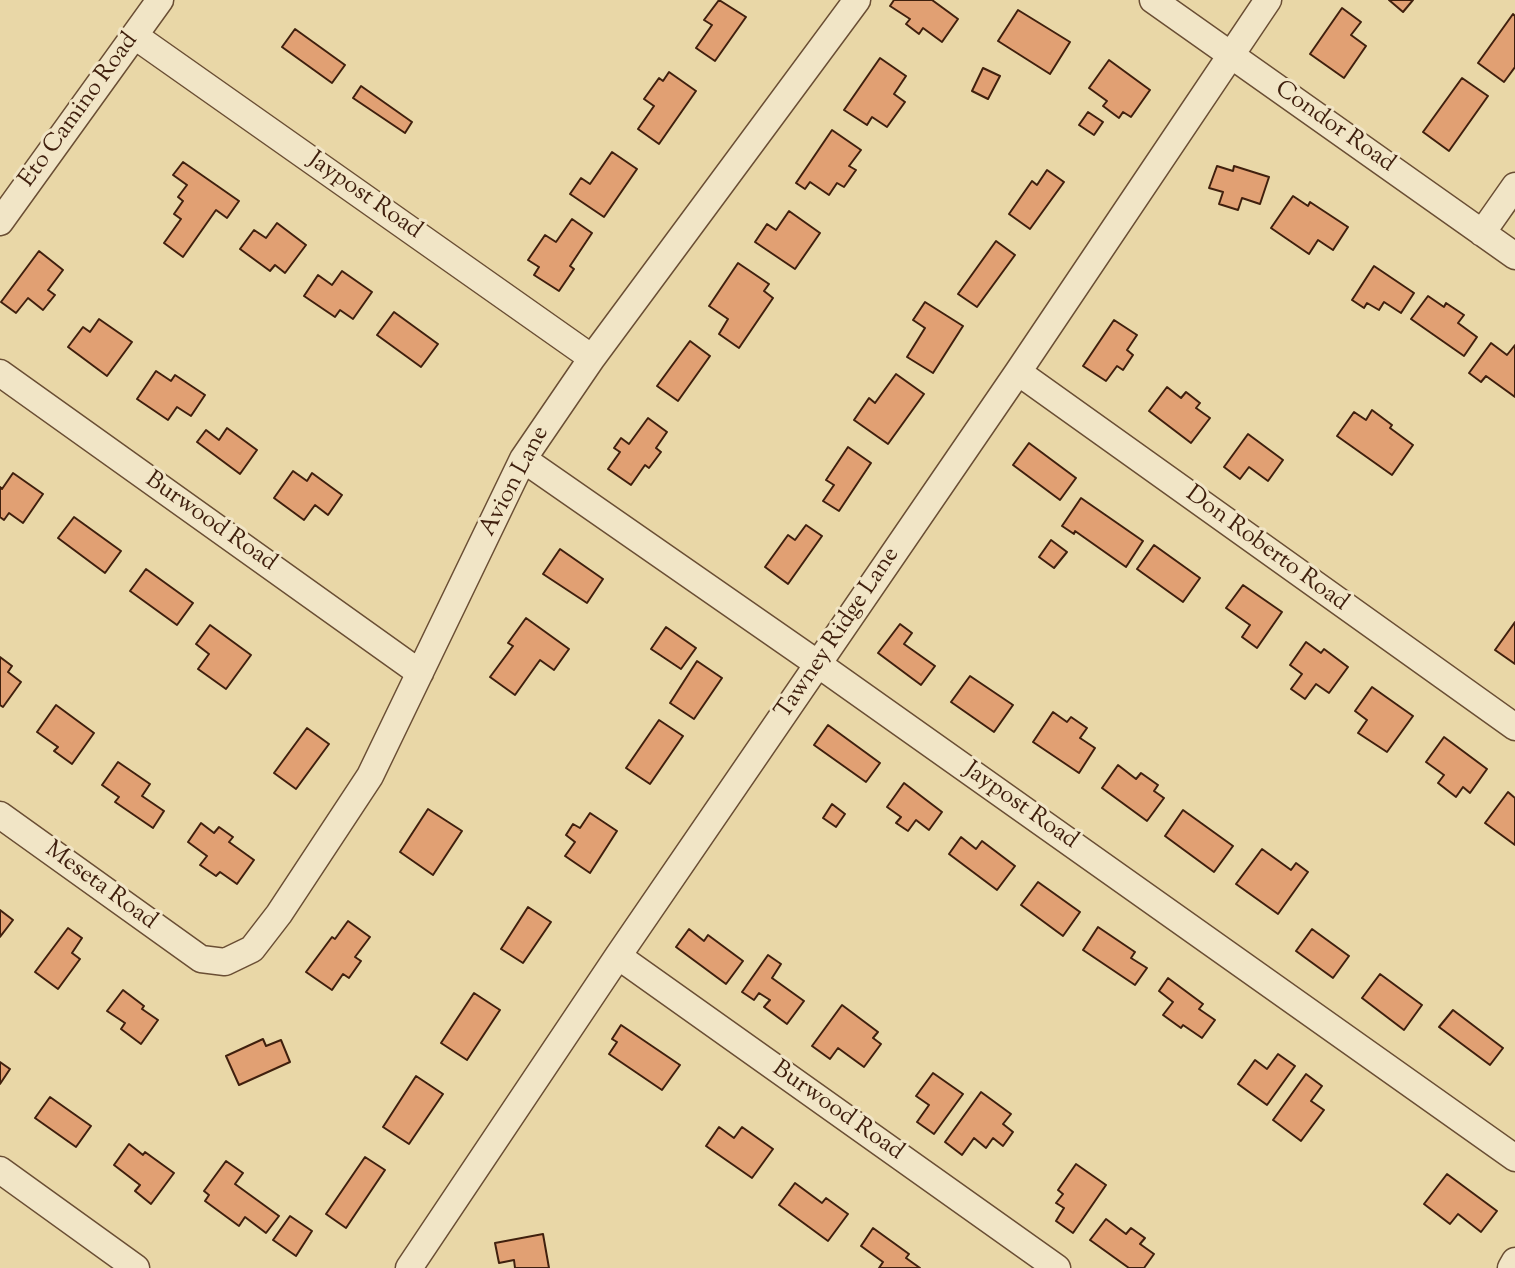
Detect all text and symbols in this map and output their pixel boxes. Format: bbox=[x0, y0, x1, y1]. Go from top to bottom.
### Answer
street label: Eto Camino Road bbox=[14, 28, 146, 194]
street label: Condor Road bbox=[1268, 76, 1400, 180]
street label: Jaypost Road bbox=[301, 147, 427, 247]
street label: Avion Lane bbox=[475, 422, 557, 542]
street label: Burwood Road bbox=[139, 467, 281, 579]
street label: Don Roberto Road bbox=[1179, 481, 1353, 619]
street label: Tawney Ridge Lane bbox=[771, 543, 907, 725]
street label: Jaypost Road bbox=[957, 757, 1083, 857]
street label: Meseta Road bbox=[38, 837, 162, 937]
street label: Burwood Road bbox=[766, 1056, 908, 1168]

